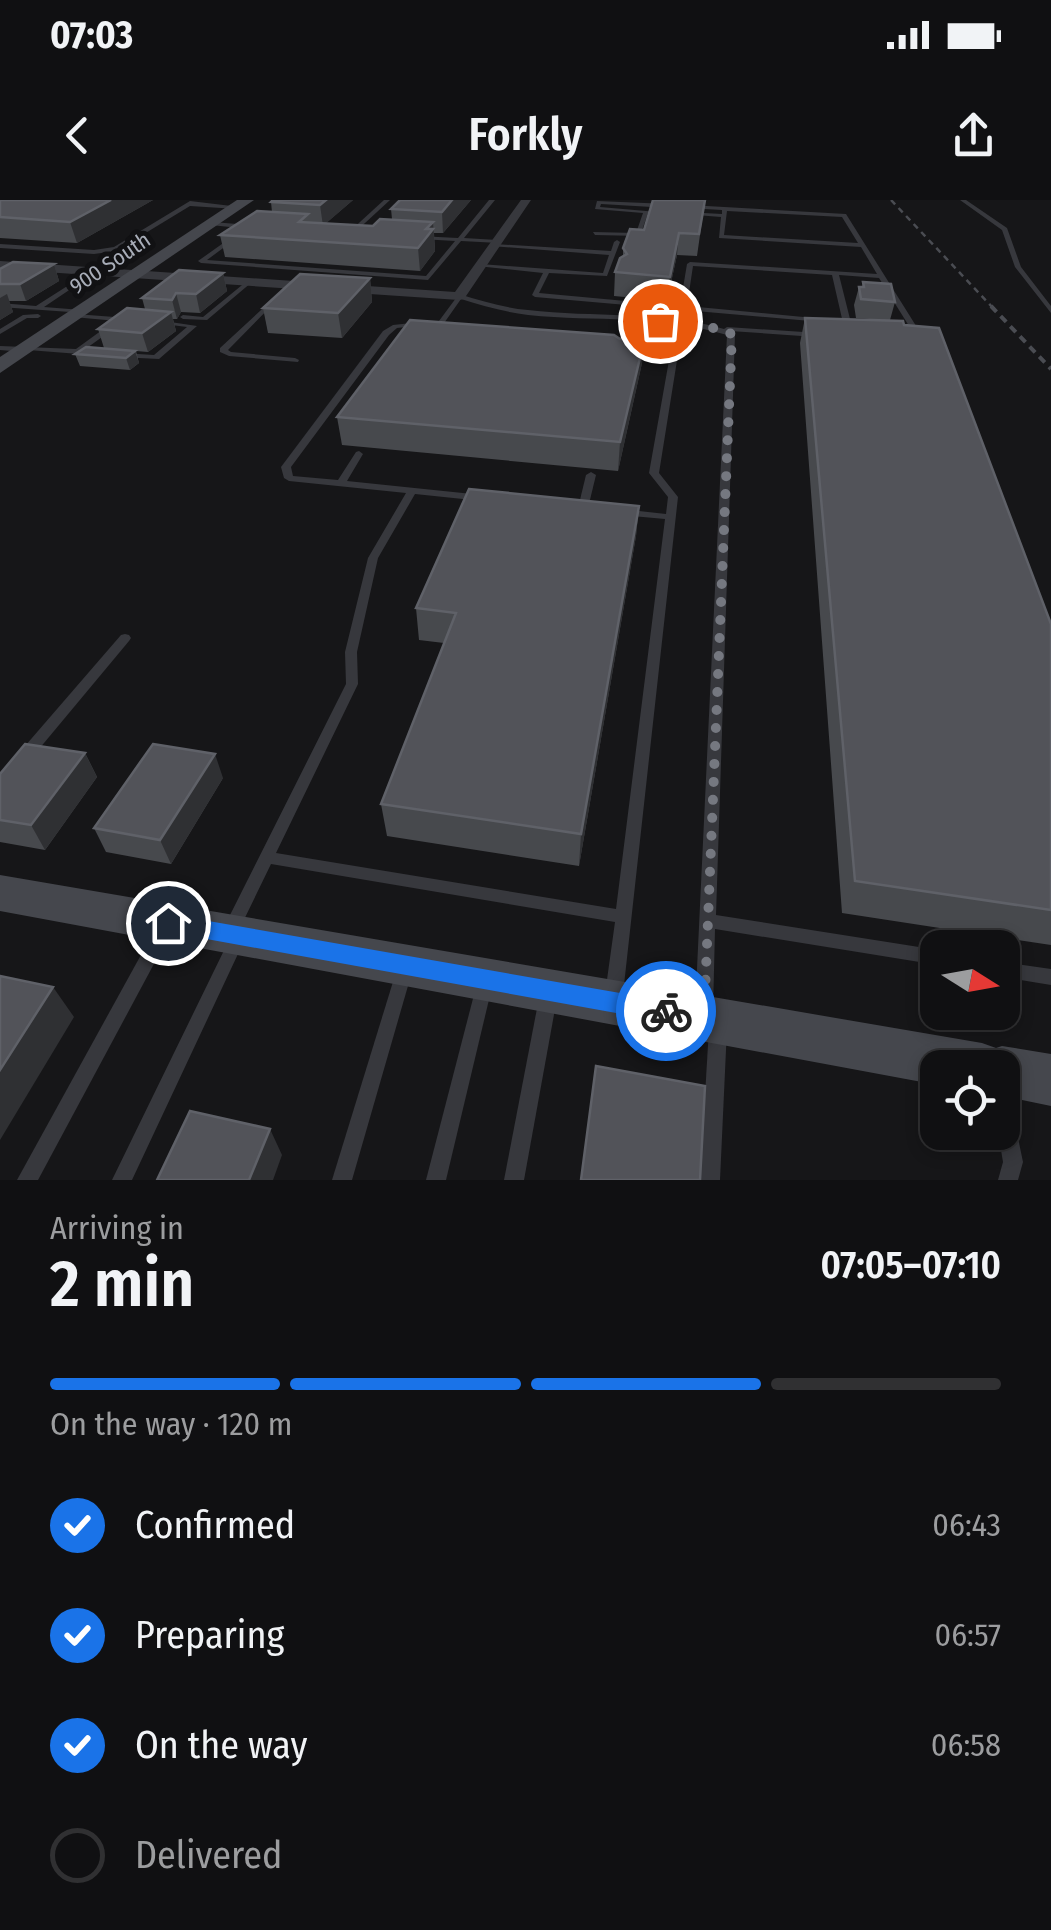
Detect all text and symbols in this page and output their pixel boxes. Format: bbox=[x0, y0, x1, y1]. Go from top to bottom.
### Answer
text: 07:03 bbox=[50, 12, 133, 58]
icon: back bbox=[50, 108, 105, 163]
text: Forkly bbox=[469, 108, 582, 162]
icon: share bbox=[946, 108, 1001, 163]
street label: 900 South bbox=[64, 226, 156, 300]
pin bbox=[618, 279, 703, 364]
icon: bag bbox=[633, 294, 688, 349]
pin bbox=[126, 881, 211, 966]
icon: home bbox=[141, 896, 196, 951]
north arrow bbox=[920, 930, 1020, 1030]
map controls bbox=[920, 930, 1020, 1150]
courier bbox=[616, 961, 716, 1061]
icon: bike bbox=[639, 984, 694, 1039]
button: locate bbox=[920, 1050, 1020, 1150]
text: Arriving in bbox=[50, 1209, 184, 1247]
text: 07:05–07:10 bbox=[820, 1242, 1001, 1288]
text: 2 min bbox=[50, 1245, 194, 1323]
text: On the way · 120 m bbox=[50, 1405, 292, 1443]
icon: check bbox=[50, 1498, 105, 1553]
text: Confirmed bbox=[135, 1502, 295, 1548]
text: 06:43 bbox=[932, 1506, 1001, 1544]
icon: check bbox=[50, 1608, 105, 1663]
text: Preparing bbox=[135, 1612, 284, 1658]
text: 06:57 bbox=[935, 1616, 1001, 1654]
icon: check bbox=[50, 1718, 105, 1773]
text: On the way bbox=[135, 1722, 307, 1768]
text: 06:58 bbox=[931, 1726, 1001, 1764]
text: Delivered bbox=[135, 1832, 282, 1878]

